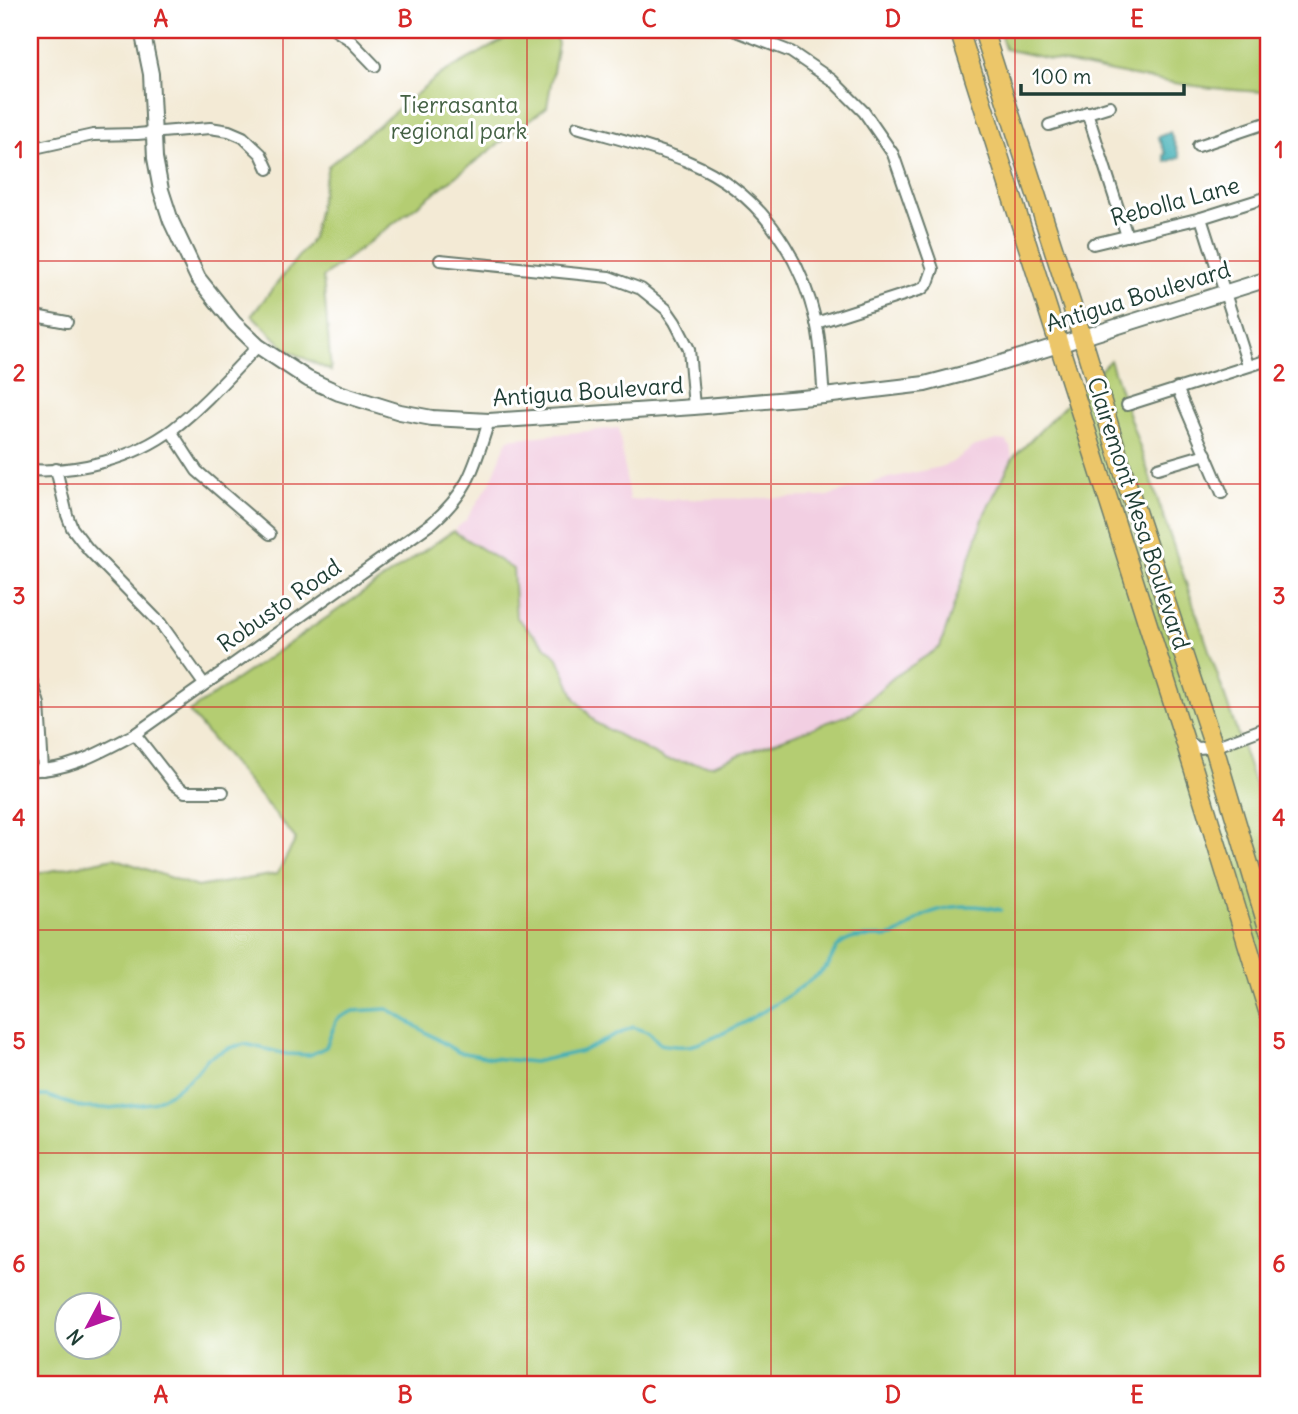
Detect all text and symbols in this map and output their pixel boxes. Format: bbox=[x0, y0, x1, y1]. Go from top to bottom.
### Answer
text: A bbox=[154, 4, 169, 33]
text: B bbox=[397, 4, 413, 33]
text: C bbox=[641, 4, 657, 33]
text: D bbox=[885, 4, 901, 33]
text: E bbox=[1130, 4, 1144, 33]
scale bar bbox=[1021, 52, 1184, 96]
text: 100 m bbox=[1032, 63, 1091, 90]
park label: Tierrasanta regional park bbox=[391, 90, 527, 145]
text: 1 bbox=[14, 135, 24, 164]
text: 1 bbox=[1274, 135, 1284, 164]
street label: Rebolla Lane bbox=[1107, 170, 1243, 232]
street label: Antigua Boulevard bbox=[1042, 254, 1234, 338]
text: 2 bbox=[13, 358, 26, 387]
text: 2 bbox=[1273, 358, 1286, 387]
street label: Antigua Boulevard bbox=[492, 370, 684, 412]
street label: Clairemont Mesa Boulevard bbox=[1081, 373, 1197, 653]
street label: Robusto Road bbox=[212, 552, 346, 658]
text: 3 bbox=[12, 581, 26, 610]
text: 3 bbox=[1272, 581, 1286, 610]
text: 4 bbox=[12, 803, 26, 832]
text: 4 bbox=[1272, 803, 1286, 832]
text: 5 bbox=[12, 1026, 26, 1055]
text: 5 bbox=[1272, 1026, 1286, 1055]
text: 6 bbox=[12, 1249, 26, 1278]
text: 6 bbox=[1272, 1249, 1286, 1278]
north arrow bbox=[52, 1292, 122, 1362]
text: N bbox=[62, 1324, 89, 1350]
text: A bbox=[154, 1380, 169, 1409]
text: B bbox=[397, 1380, 413, 1409]
text: C bbox=[641, 1380, 657, 1409]
text: D bbox=[885, 1380, 901, 1409]
text: E bbox=[1130, 1380, 1144, 1409]

